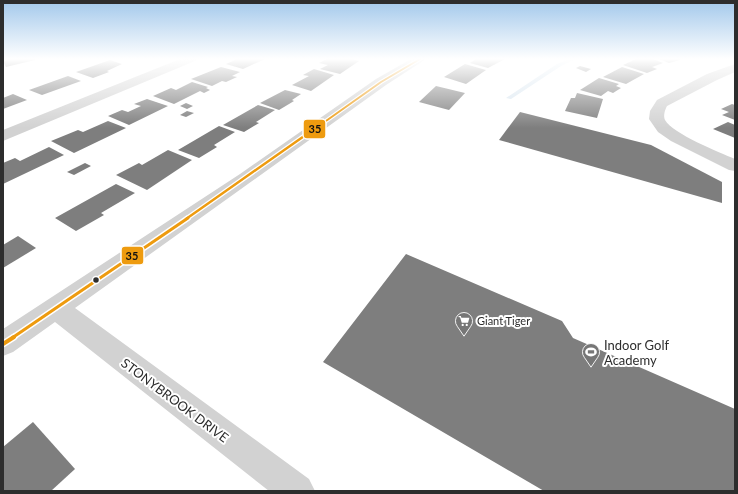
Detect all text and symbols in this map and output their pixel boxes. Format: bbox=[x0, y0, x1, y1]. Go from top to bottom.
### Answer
line badge: 35 bbox=[303, 119, 326, 139]
text: 35 bbox=[309, 122, 321, 135]
line badge: 35 bbox=[121, 246, 144, 265]
text: 35 bbox=[126, 249, 138, 262]
unlabelled marker bbox=[91, 275, 101, 285]
supermarket icon: Giant Tiger bbox=[454, 311, 474, 336]
place label: Giant Tiger bbox=[477, 314, 530, 327]
place label: Indoor Golf Academy bbox=[604, 337, 669, 368]
sports icon: Indoor Golf Academy bbox=[581, 342, 601, 367]
street label: STONYBROOK DRIVE bbox=[118, 355, 232, 445]

